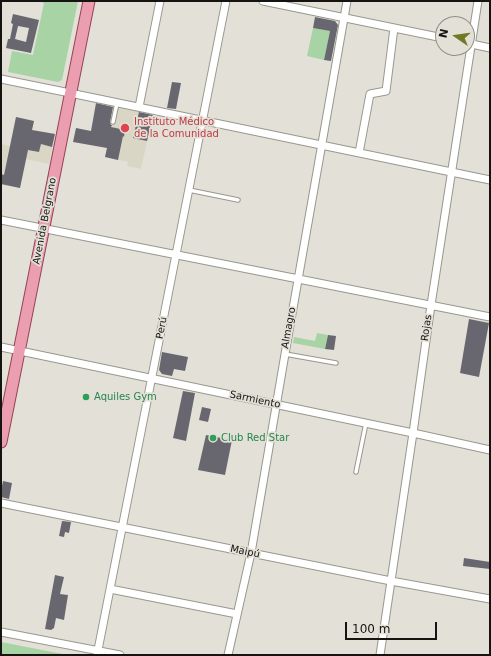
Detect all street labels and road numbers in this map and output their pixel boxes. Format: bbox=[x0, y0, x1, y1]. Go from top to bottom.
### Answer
street label: Avenida Belgrano bbox=[31, 177, 59, 265]
street label: Almagro bbox=[279, 306, 299, 350]
street label: Rojas bbox=[419, 314, 435, 342]
street label: Perú bbox=[154, 316, 170, 340]
street label: Sarmiento bbox=[229, 389, 281, 411]
street label: Maipú bbox=[229, 543, 261, 561]

